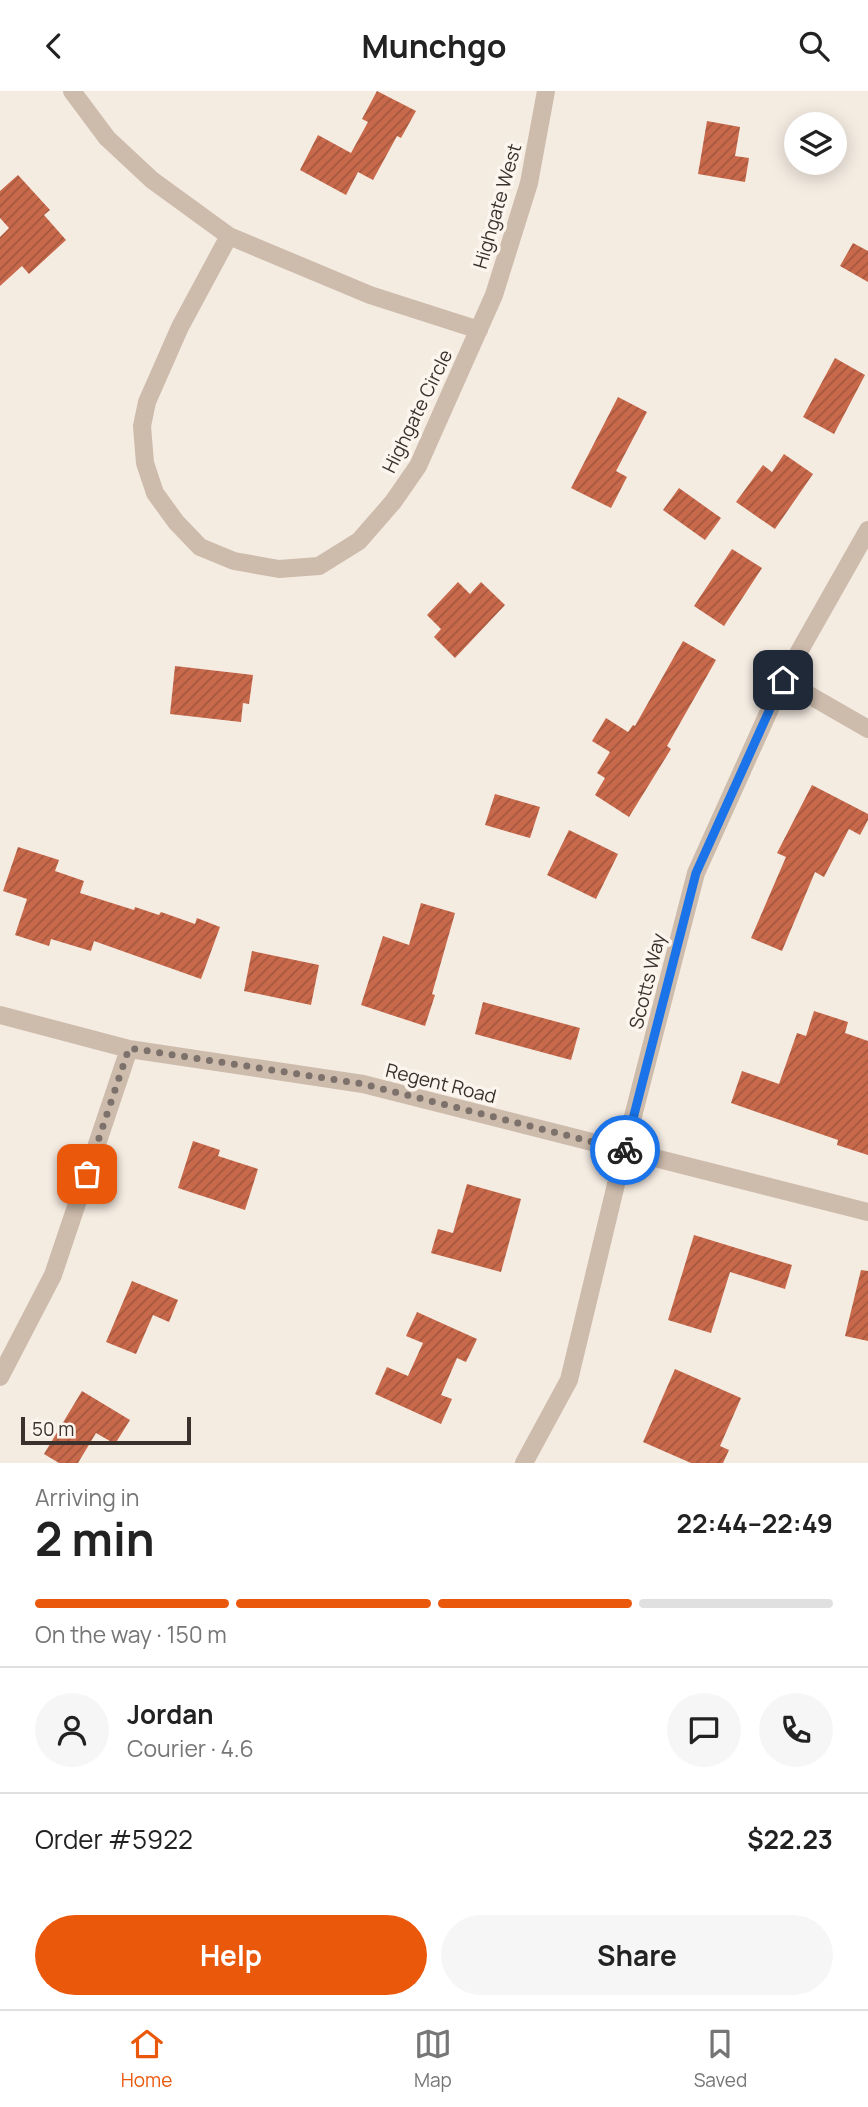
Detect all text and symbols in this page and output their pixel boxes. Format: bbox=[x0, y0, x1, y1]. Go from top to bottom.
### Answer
text: Munchgo bbox=[361, 24, 507, 68]
icon: back bbox=[35, 27, 73, 65]
icon: search bbox=[795, 27, 833, 65]
map controls bbox=[784, 112, 847, 175]
button: layers bbox=[784, 112, 847, 175]
street label: Highgate West bbox=[467, 140, 527, 272]
street label: Highgate Circle bbox=[376, 345, 458, 477]
pin bbox=[753, 650, 813, 710]
icon: home bbox=[764, 661, 802, 699]
street label: Scotts Way bbox=[623, 930, 671, 1032]
street label: Regent Road bbox=[383, 1057, 499, 1109]
courier bbox=[590, 1115, 660, 1185]
icon: bike bbox=[606, 1131, 644, 1169]
pin bbox=[57, 1144, 117, 1204]
icon: bag bbox=[68, 1155, 106, 1193]
scale bar bbox=[21, 1414, 191, 1446]
text: 50 m bbox=[32, 1416, 74, 1442]
text: Arriving in bbox=[35, 1481, 140, 1513]
text: 22:44–22:49 bbox=[677, 1505, 833, 1541]
text: 2 min bbox=[35, 1507, 155, 1570]
text: On the way · 150 m bbox=[35, 1618, 227, 1650]
button: person bbox=[35, 1693, 109, 1767]
button: chat bbox=[667, 1693, 741, 1767]
button: phone bbox=[759, 1693, 833, 1767]
text: Jordan bbox=[127, 1696, 213, 1732]
text: Courier · 4.6 bbox=[127, 1732, 254, 1764]
text: Order #5922 bbox=[35, 1821, 193, 1857]
text: $22.23 bbox=[747, 1821, 833, 1857]
button: Help bbox=[35, 1915, 427, 1995]
button: Share bbox=[441, 1915, 833, 1995]
tab: Home bbox=[121, 2025, 172, 2093]
tab: Map bbox=[414, 2025, 452, 2093]
tab: Saved bbox=[694, 2025, 747, 2093]

